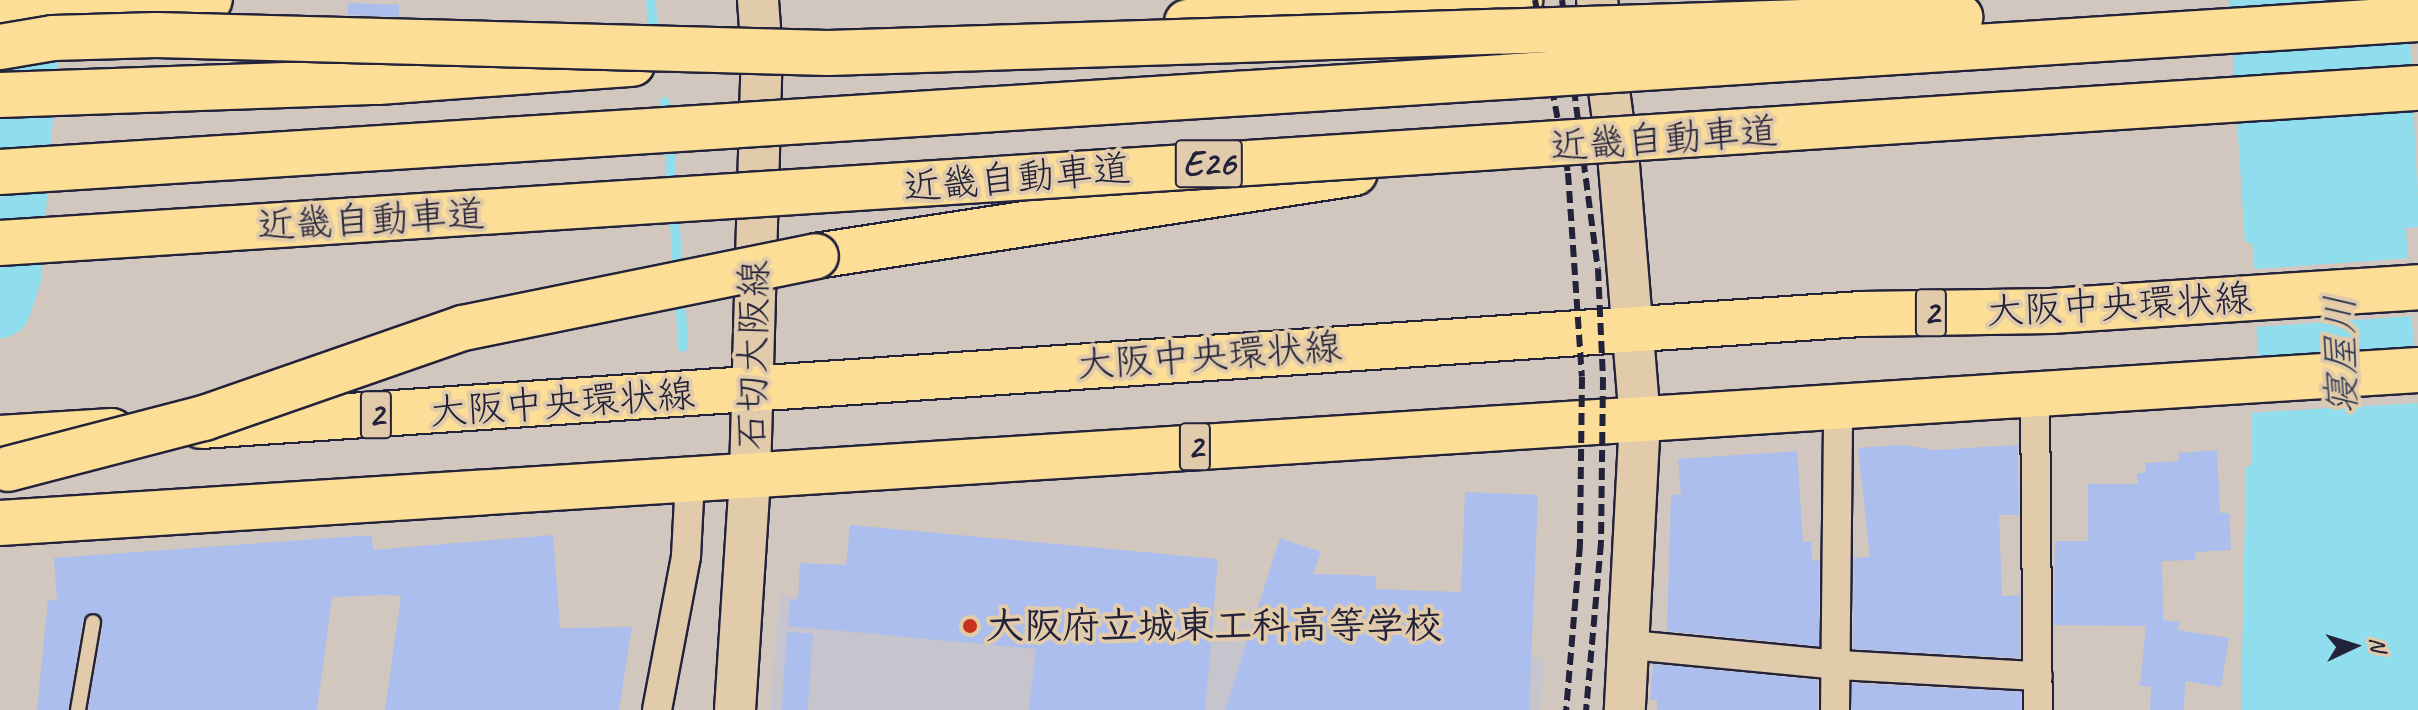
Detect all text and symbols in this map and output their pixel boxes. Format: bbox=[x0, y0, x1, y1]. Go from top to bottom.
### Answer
street label: 近畿自動車道 bbox=[1549, 108, 1779, 170]
road number: E26 bbox=[1173, 132, 1245, 196]
street label: 近畿自動車道 bbox=[901, 145, 1133, 211]
street label: 近畿自動車道 bbox=[256, 191, 486, 249]
street label: 石切大阪線 bbox=[729, 260, 777, 450]
street label: 大阪中央環状線 bbox=[1985, 275, 2253, 335]
road number: 2 bbox=[1913, 281, 1949, 345]
water label: 寝屋川 bbox=[2316, 295, 2366, 415]
street label: 大阪中央環状線 bbox=[1075, 324, 1343, 388]
street label: 大阪中央環状線 bbox=[428, 371, 696, 435]
road number: 2 bbox=[358, 383, 394, 447]
road number: 2 bbox=[1177, 415, 1213, 479]
place label: 大阪府立城東工科高等学校 bbox=[986, 603, 1442, 649]
north arrow bbox=[2314, 606, 2394, 686]
marker: 大阪府立城東工科高等学校 bbox=[961, 617, 979, 635]
text: N bbox=[2364, 637, 2392, 652]

